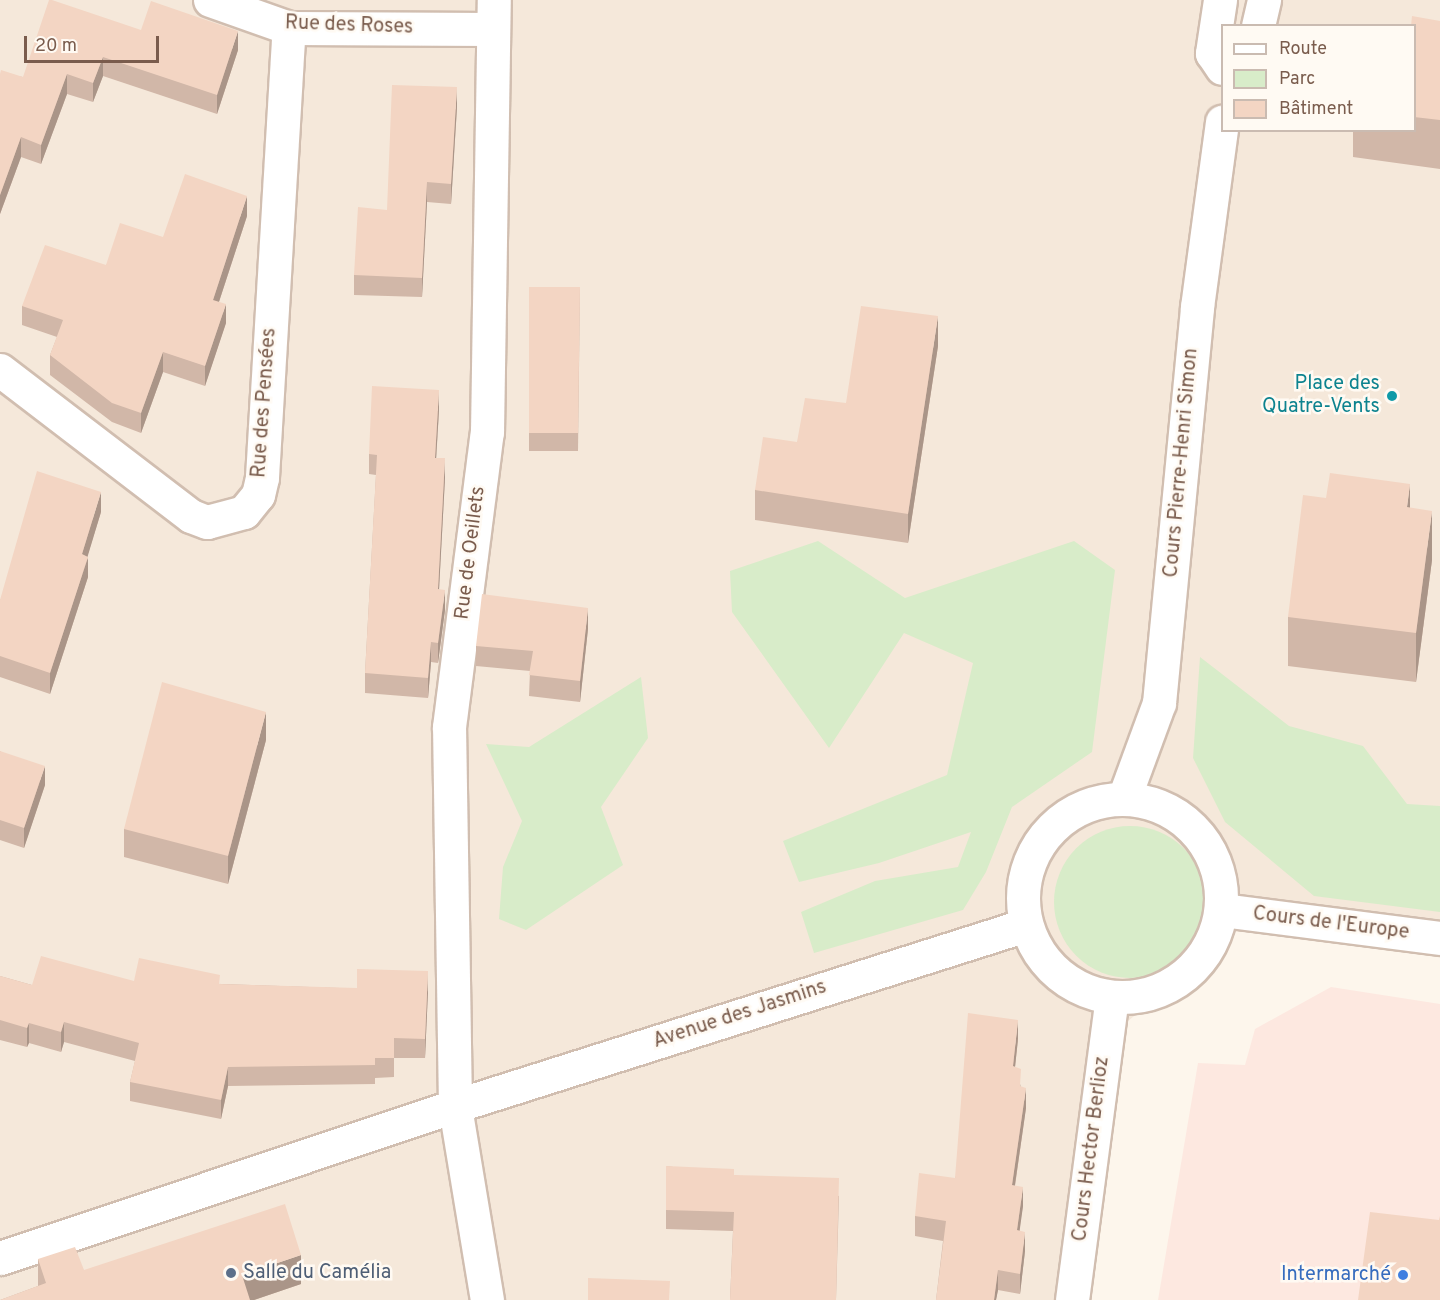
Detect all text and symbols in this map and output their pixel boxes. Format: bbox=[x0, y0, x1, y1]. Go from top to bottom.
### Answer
street label: Rue des Roses bbox=[284, 12, 414, 40]
scale bar bbox=[27, 24, 162, 62]
legend bbox=[1221, 24, 1416, 132]
text: 20 m bbox=[35, 35, 77, 58]
text: Route bbox=[1279, 38, 1327, 61]
text: Parc bbox=[1279, 68, 1315, 91]
text: Bâtiment bbox=[1279, 98, 1353, 121]
street label: Rue des Pensées bbox=[248, 327, 282, 479]
street label: Cours Pierre-Henri Simon bbox=[1160, 347, 1204, 579]
place label: Place des Quatre-Vents bbox=[1262, 372, 1380, 419]
marker: Place des Quatre-Vents bbox=[1385, 389, 1399, 403]
street label: Rue de Oeillets bbox=[451, 485, 491, 621]
street label: Cours de l'Europe bbox=[1251, 902, 1411, 946]
street label: Avenue des Jasmins bbox=[650, 976, 830, 1054]
street label: Cours Hector Berlioz bbox=[1069, 1055, 1115, 1243]
place label: Salle du Camélia bbox=[243, 1261, 391, 1285]
place label: Intermarché bbox=[1281, 1263, 1391, 1287]
marker: Salle du Camélia bbox=[224, 1266, 238, 1280]
marker: Intermarché bbox=[1396, 1268, 1410, 1282]

